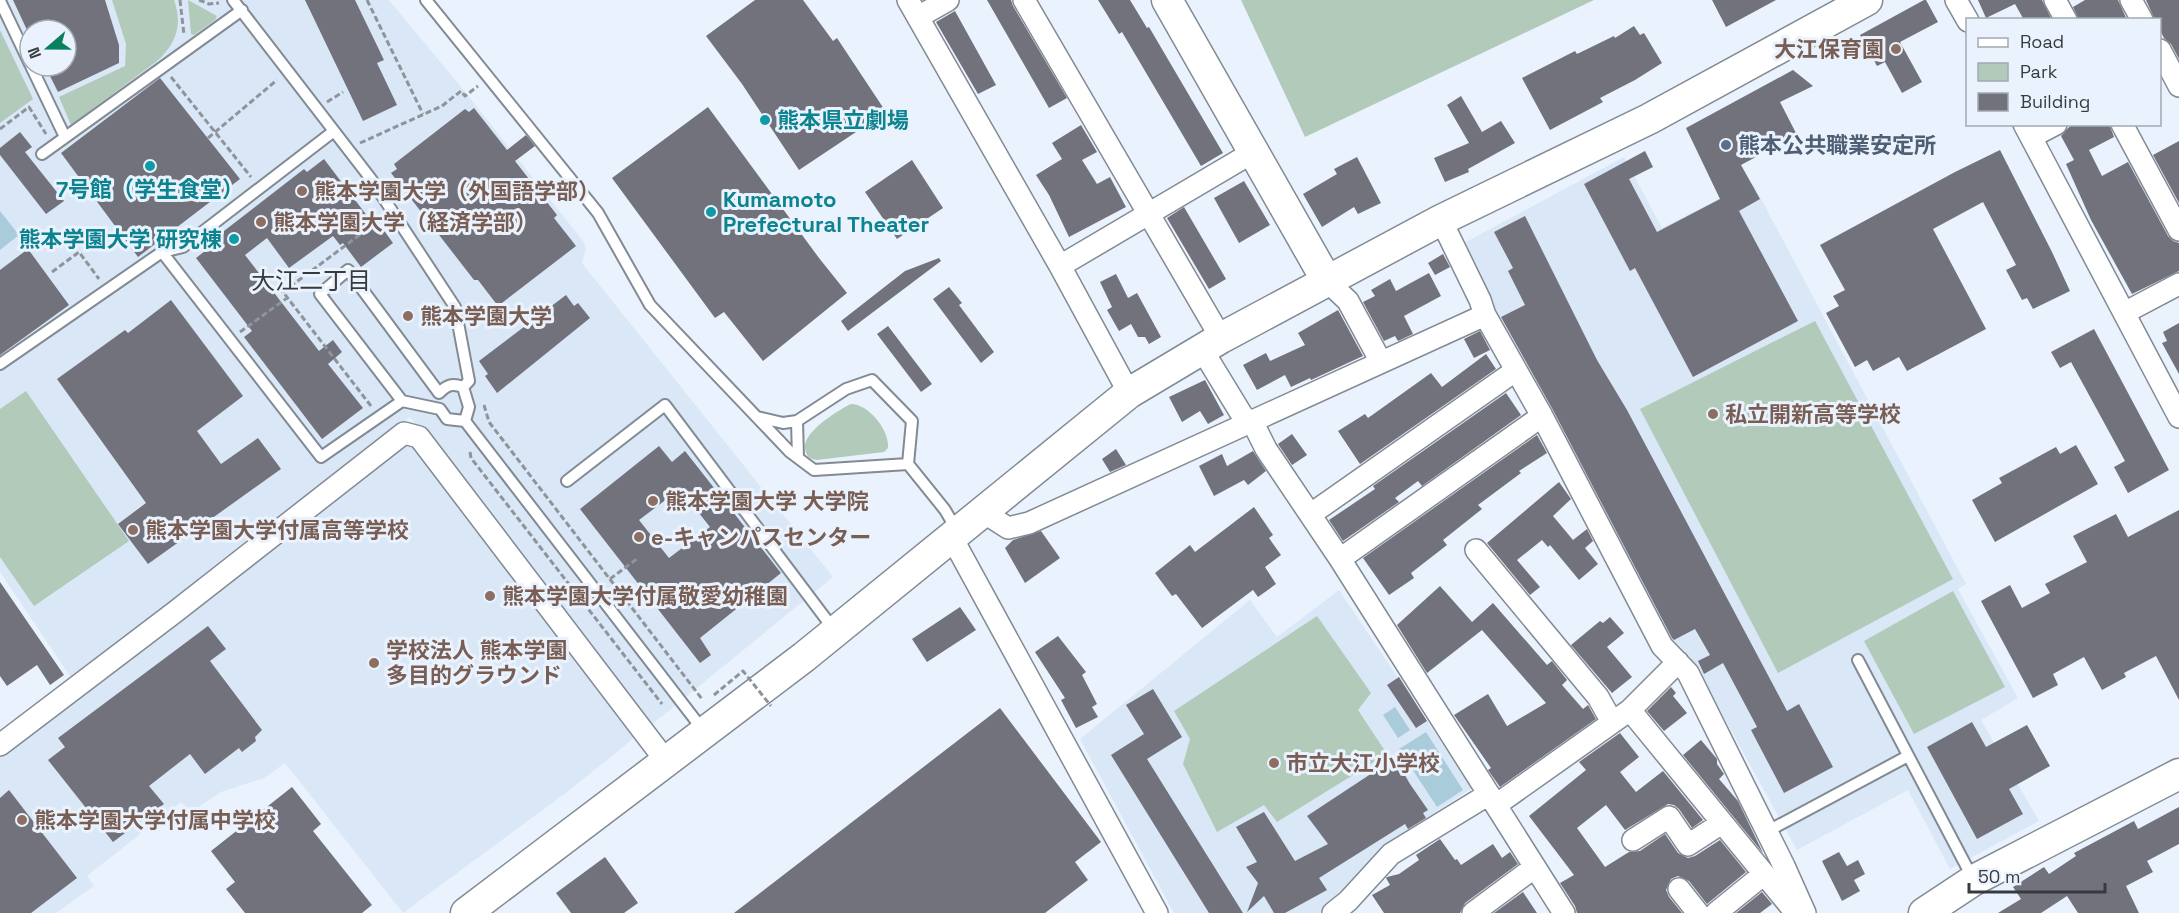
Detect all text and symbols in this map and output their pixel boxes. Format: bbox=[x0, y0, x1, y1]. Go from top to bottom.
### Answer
north arrow bbox=[18, 18, 78, 78]
legend bbox=[1966, 18, 2161, 126]
text: Road bbox=[2020, 30, 2064, 53]
place label: 大江保育園 bbox=[1774, 35, 1884, 63]
marker: 大江保育園 bbox=[1889, 42, 1903, 56]
text: N bbox=[23, 44, 46, 62]
text: Park bbox=[2020, 60, 2058, 83]
text: Building bbox=[2020, 90, 2090, 113]
place label: 熊本県立劇場 bbox=[777, 106, 909, 134]
marker: 熊本県立劇場 bbox=[758, 113, 772, 127]
place label: 熊本公共職業安定所 bbox=[1738, 131, 1936, 159]
marker: 熊本公共職業安定所 bbox=[1719, 138, 1733, 152]
marker: 7号館（学生食堂） bbox=[143, 159, 157, 173]
place label: 7号館（学生食堂） bbox=[56, 175, 244, 203]
place label: 熊本学園大学（外国語学部） bbox=[314, 177, 600, 205]
marker: 熊本学園大学（外国語学部） bbox=[295, 184, 309, 198]
place label: Kumamoto Prefectural Theater bbox=[723, 185, 929, 238]
marker: Kumamoto Prefectural Theater bbox=[704, 205, 718, 219]
place label: 熊本学園大学（経済学部） bbox=[273, 208, 537, 236]
marker: 熊本学園大学（経済学部） bbox=[254, 215, 268, 229]
place label: 熊本学園大学 研究棟 bbox=[18, 225, 222, 253]
marker: 熊本学園大学 研究棟 bbox=[227, 232, 241, 246]
district label: 大江二丁目 bbox=[251, 265, 371, 296]
place label: 熊本学園大学 bbox=[420, 302, 552, 330]
marker: 熊本学園大学 bbox=[401, 309, 415, 323]
place label: 私立開新高等学校 bbox=[1725, 400, 1901, 428]
marker: 私立開新高等学校 bbox=[1706, 407, 1720, 421]
place label: 熊本学園大学 大学院 bbox=[665, 487, 869, 515]
marker: 熊本学園大学 大学院 bbox=[646, 494, 660, 508]
place label: 熊本学園大学付属高等学校 bbox=[145, 516, 409, 544]
marker: 熊本学園大学付属高等学校 bbox=[126, 523, 140, 537]
place label: e-キャンパスセンター bbox=[651, 523, 871, 551]
marker: e-キャンパスセンター bbox=[632, 530, 646, 544]
place label: 熊本学園大学付属敬愛幼稚園 bbox=[502, 582, 788, 610]
marker: 熊本学園大学付属敬愛幼稚園 bbox=[483, 589, 497, 603]
place label: 学校法人 熊本学園 多目的グラウンド bbox=[386, 636, 568, 689]
marker: 学校法人 熊本学園 多目的グラウンド bbox=[367, 656, 381, 670]
place label: 市立大江小学校 bbox=[1286, 749, 1440, 777]
marker: 市立大江小学校 bbox=[1267, 756, 1281, 770]
place label: 熊本学園大学付属中学校 bbox=[34, 806, 276, 834]
marker: 熊本学園大学付属中学校 bbox=[15, 813, 29, 827]
scale bar bbox=[1969, 856, 2106, 894]
text: 50 m bbox=[1978, 865, 2020, 888]

